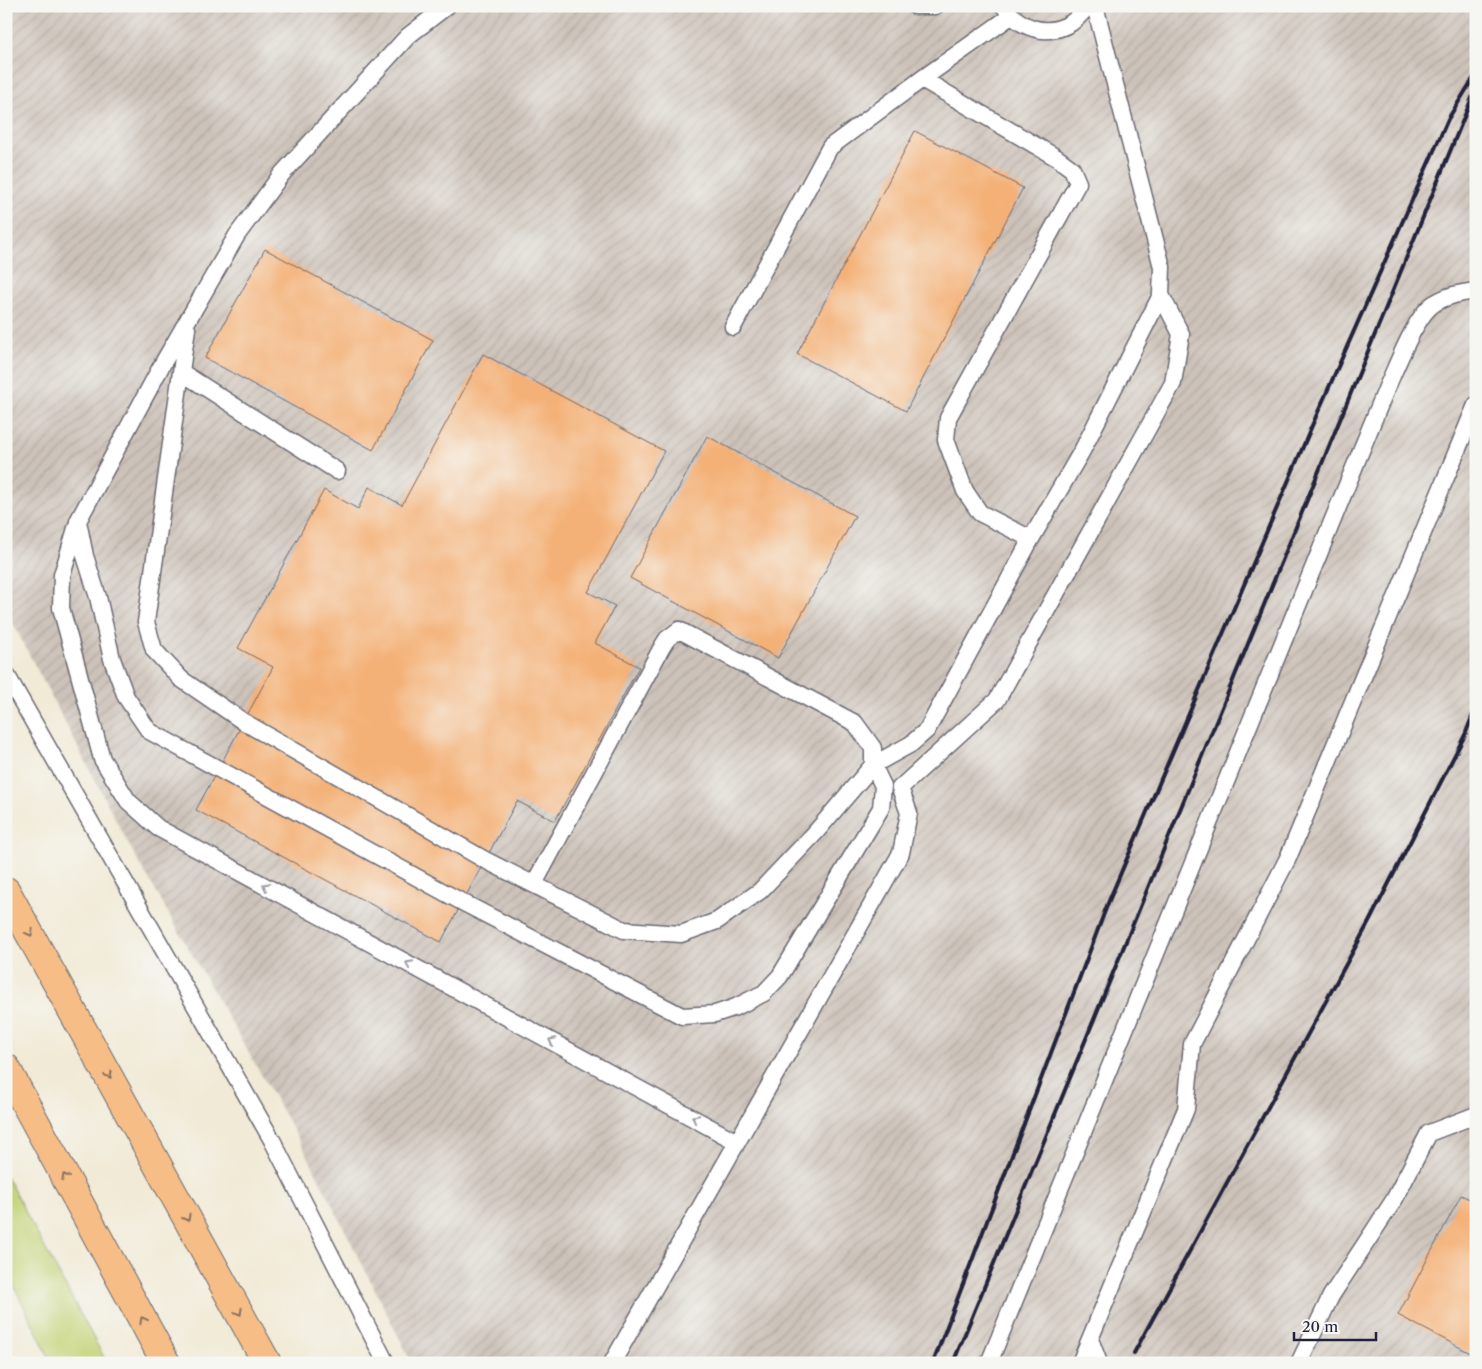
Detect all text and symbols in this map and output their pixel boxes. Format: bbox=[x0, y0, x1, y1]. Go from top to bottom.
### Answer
one-way arrow bbox=[262, 882, 271, 892]
one-way arrow bbox=[24, 928, 34, 937]
one-way arrow bbox=[405, 960, 414, 970]
one-way arrow bbox=[548, 1037, 557, 1047]
one-way arrow bbox=[102, 1070, 112, 1079]
one-way arrow bbox=[691, 1115, 700, 1125]
one-way arrow bbox=[62, 1173, 72, 1182]
one-way arrow bbox=[181, 1212, 191, 1221]
one-way arrow bbox=[233, 1307, 243, 1316]
scale bar bbox=[1294, 1309, 1377, 1341]
one-way arrow bbox=[139, 1316, 149, 1325]
text: 20 m bbox=[1302, 1317, 1338, 1336]

